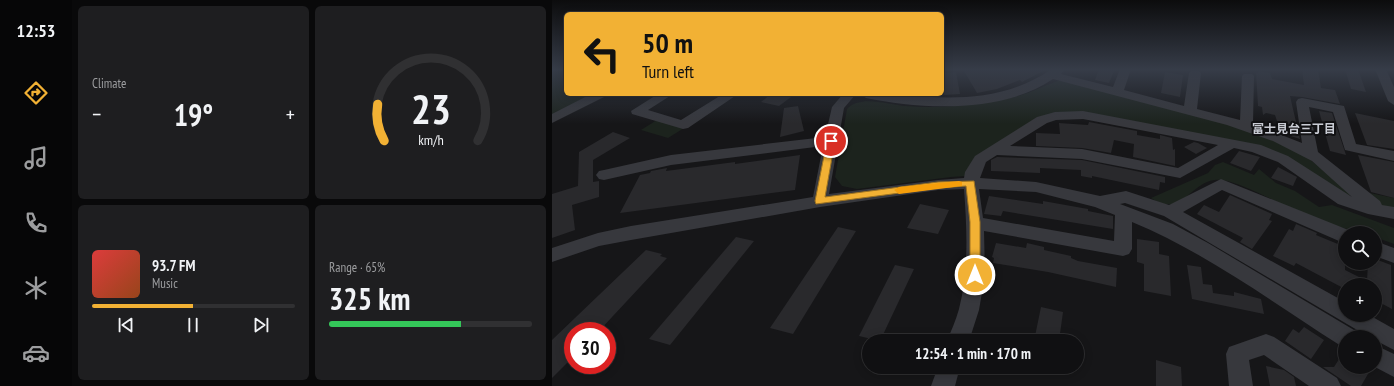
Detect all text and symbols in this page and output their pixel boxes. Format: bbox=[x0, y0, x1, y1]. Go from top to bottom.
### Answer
text: 12:53 bbox=[17, 19, 55, 42]
text: 50 m bbox=[642, 24, 693, 61]
icon: left bbox=[576, 28, 628, 80]
text: Turn left bbox=[642, 60, 694, 83]
text: Climate bbox=[92, 75, 126, 92]
icon: directions bbox=[22, 79, 50, 107]
text: 23 bbox=[411, 81, 450, 134]
text: 19° bbox=[174, 95, 213, 134]
text: − bbox=[92, 100, 101, 128]
text: + bbox=[286, 100, 295, 128]
district label: 富士見台三丁目 bbox=[1252, 121, 1336, 136]
pin bbox=[814, 124, 848, 158]
text: km/h bbox=[418, 129, 443, 148]
icon: arrive bbox=[820, 130, 842, 152]
icon: music bbox=[22, 144, 50, 172]
icon: phone bbox=[22, 209, 50, 237]
map controls bbox=[1338, 226, 1382, 374]
button: search bbox=[1338, 226, 1382, 270]
position arrow bbox=[954, 254, 996, 296]
text: 93.7 FM bbox=[152, 256, 195, 275]
text: Range · 65% bbox=[329, 259, 385, 276]
icon: climate bbox=[22, 274, 50, 302]
text: Music bbox=[152, 275, 178, 292]
button: + bbox=[1338, 278, 1382, 322]
text: 325 km bbox=[329, 279, 410, 318]
icon: previous bbox=[115, 314, 137, 336]
icon: pause bbox=[182, 314, 204, 336]
icon: next bbox=[250, 314, 272, 336]
speed limit sign: 30 bbox=[564, 322, 616, 374]
button: − bbox=[1338, 330, 1382, 374]
icon: car bbox=[22, 339, 50, 367]
text: 12:54 · 1 min · 170 m bbox=[915, 344, 1031, 363]

